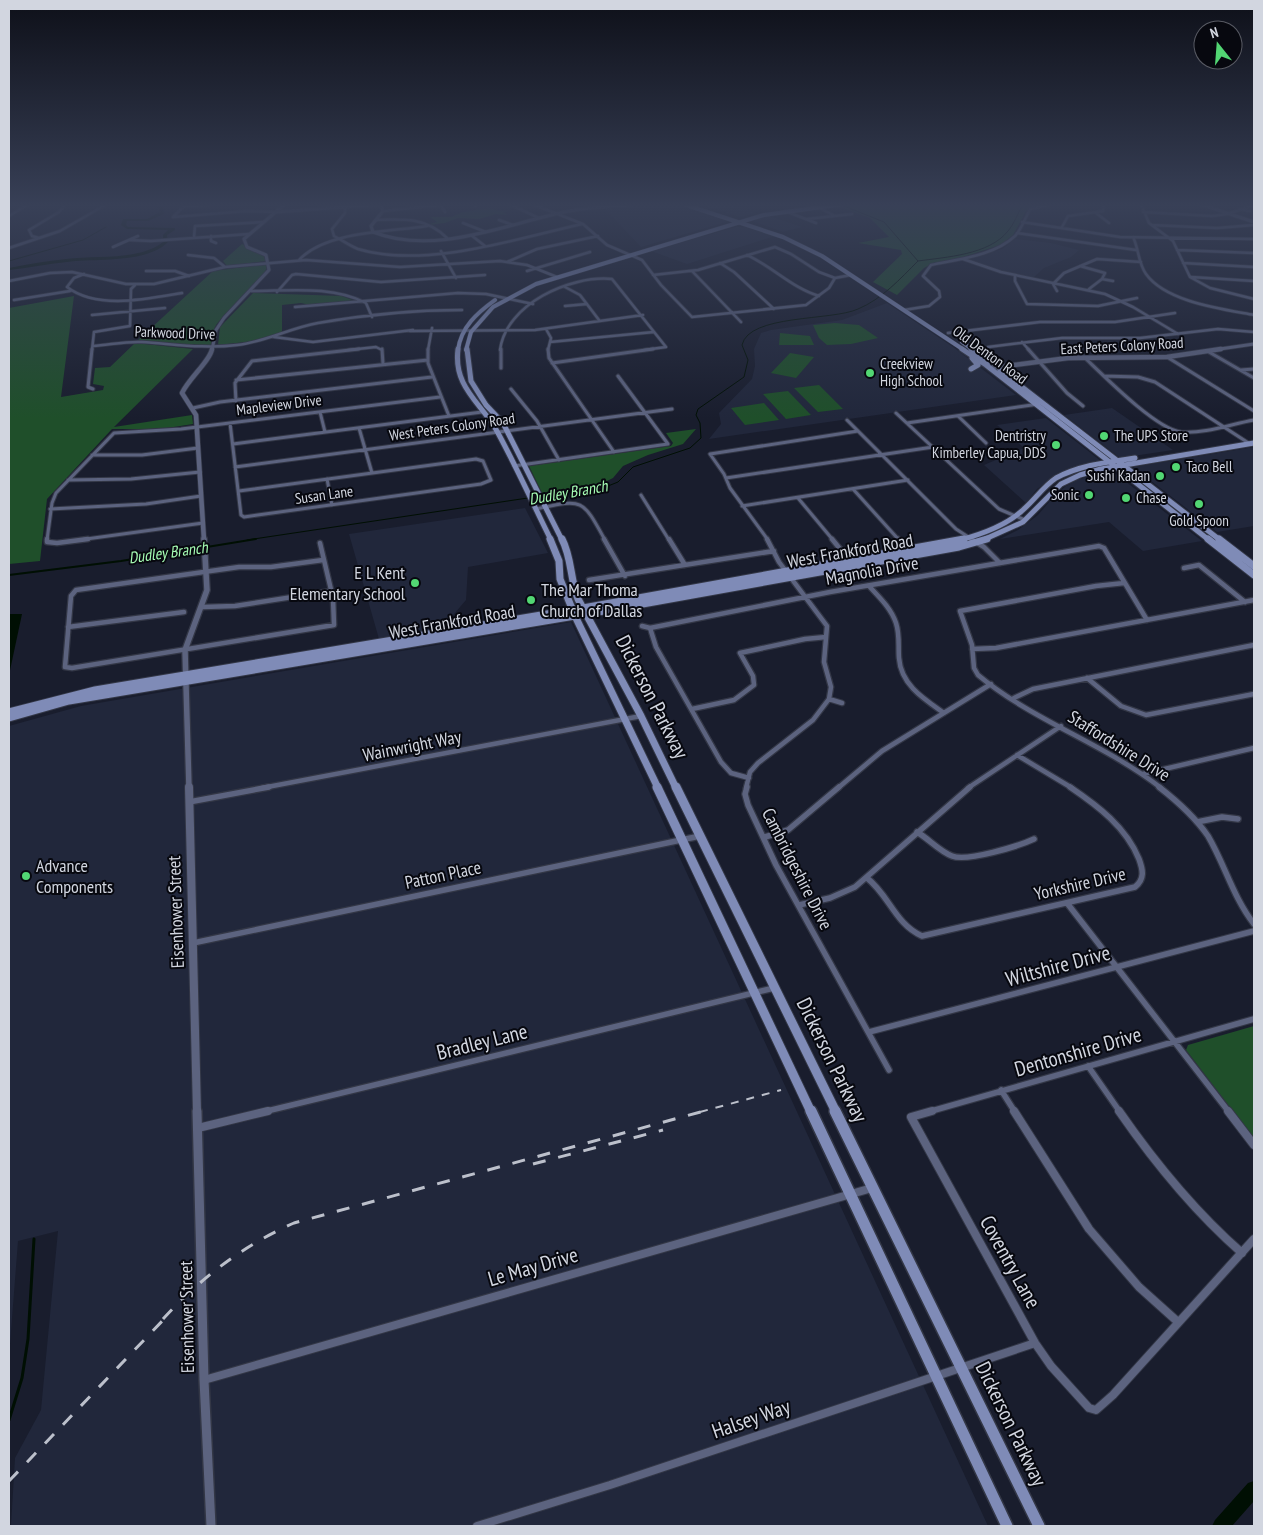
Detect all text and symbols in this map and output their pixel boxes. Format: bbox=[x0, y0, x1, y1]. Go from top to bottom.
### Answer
north arrow bbox=[1193, 20, 1243, 70]
text: N bbox=[1208, 23, 1220, 42]
street label: Old Denton Road bbox=[949, 321, 1031, 388]
street label: Parkwood Drive bbox=[134, 322, 216, 343]
street label: East Peters Colony Road bbox=[1060, 333, 1184, 358]
place label: Creekview High School bbox=[880, 354, 943, 390]
marker: Creekview High School bbox=[864, 367, 876, 379]
street label: Mapleview Drive bbox=[235, 390, 323, 419]
street label: West Peters Colony Road bbox=[388, 408, 516, 445]
place label: Dentristry Kimberley Capua, DDS bbox=[932, 426, 1046, 462]
place label: The UPS Store bbox=[1114, 426, 1188, 445]
marker: The UPS Store bbox=[1098, 430, 1110, 442]
marker: Dentristry Kimberley Capua, DDS bbox=[1050, 439, 1062, 451]
place label: Taco Bell bbox=[1186, 457, 1233, 476]
marker: Taco Bell bbox=[1170, 461, 1182, 473]
place label: Sushi Kadan bbox=[1087, 466, 1150, 485]
marker: Sushi Kadan bbox=[1154, 470, 1166, 482]
water label: Dudley Branch bbox=[527, 475, 610, 509]
street label: Susan Lane bbox=[294, 481, 354, 508]
place label: Sonic bbox=[1051, 485, 1080, 504]
place label: Chase bbox=[1136, 488, 1167, 507]
marker: Sonic bbox=[1083, 489, 1095, 501]
marker: Chase bbox=[1120, 492, 1132, 504]
marker: Gold Spoon bbox=[1193, 498, 1205, 510]
place label: Gold Spoon bbox=[1169, 511, 1229, 530]
street label: West Frankford Road bbox=[785, 528, 915, 573]
water label: Dudley Branch bbox=[127, 536, 210, 567]
street label: Magnolia Drive bbox=[824, 551, 920, 590]
place label: E L Kent Elementary School bbox=[290, 561, 406, 605]
marker: E L Kent Elementary School bbox=[409, 577, 421, 589]
place label: The Mar Thoma Church of Dallas bbox=[541, 578, 642, 622]
marker: The Mar Thoma Church of Dallas bbox=[525, 594, 537, 606]
street label: West Frankford Road bbox=[387, 599, 517, 644]
street label: Dickerson Parkway bbox=[610, 630, 695, 763]
street label: Staffordshire Drive bbox=[1064, 705, 1175, 786]
street label: Wainwright Way bbox=[361, 725, 463, 766]
street label: Cambridgeshire Drive bbox=[757, 804, 838, 933]
place label: Advance Components bbox=[36, 854, 113, 898]
street label: Eisenhower Street bbox=[162, 855, 189, 969]
street label: Patton Place bbox=[403, 855, 483, 894]
street label: Yorkshire Drive bbox=[1032, 862, 1128, 905]
marker: Advance Components bbox=[20, 870, 32, 882]
street label: Wiltshire Drive bbox=[1003, 939, 1113, 992]
street label: Dickerson Parkway bbox=[791, 993, 874, 1127]
street label: Bradley Lane bbox=[434, 1017, 530, 1066]
street label: Dentonshire Drive bbox=[1011, 1021, 1144, 1083]
street label: Coventry Lane bbox=[974, 1211, 1047, 1313]
street label: Le May Drive bbox=[485, 1241, 581, 1292]
street label: Eisenhower Street bbox=[174, 1261, 199, 1373]
street label: Dickerson Parkway bbox=[970, 1357, 1053, 1491]
street label: Halsey Way bbox=[708, 1393, 794, 1444]

